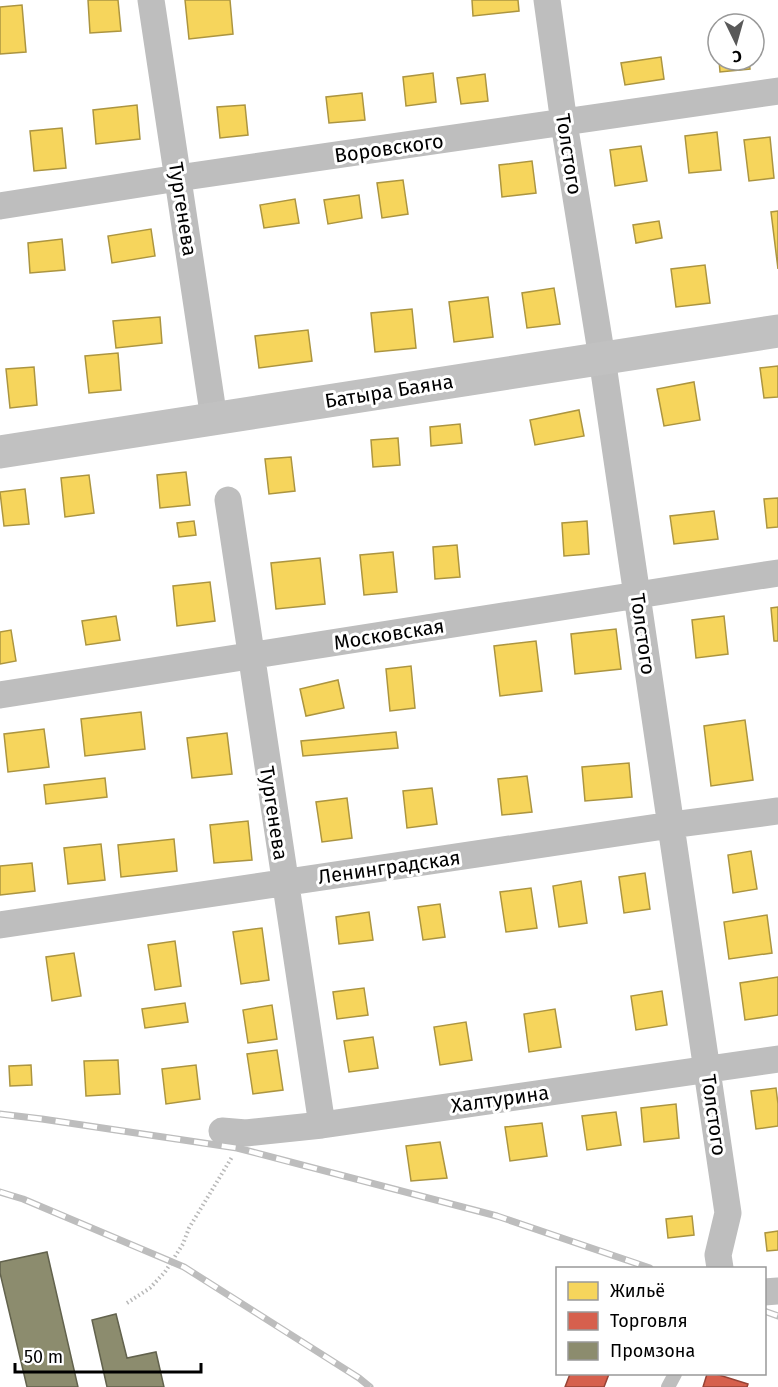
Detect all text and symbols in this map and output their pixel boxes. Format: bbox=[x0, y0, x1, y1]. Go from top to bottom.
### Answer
north arrow bbox=[706, 12, 766, 72]
text: С bbox=[731, 47, 743, 66]
street label: Толстого bbox=[551, 112, 587, 196]
street label: Воровского bbox=[333, 128, 445, 168]
street label: Тургенева bbox=[164, 160, 202, 258]
street label: Батыра Баяна bbox=[323, 369, 455, 413]
street label: Толстого bbox=[625, 592, 661, 676]
street label: Московская bbox=[332, 613, 446, 655]
street label: Тургенева bbox=[255, 764, 293, 862]
street label: Ленинградская bbox=[316, 845, 462, 889]
street label: Толстого bbox=[696, 1073, 732, 1157]
street label: Халтурина bbox=[450, 1080, 550, 1118]
legend bbox=[556, 1267, 766, 1375]
text: Жильё bbox=[610, 1280, 665, 1302]
text: Торговля bbox=[610, 1310, 688, 1332]
scale bar bbox=[15, 1336, 201, 1374]
text: Промзона bbox=[610, 1340, 695, 1362]
text: 50 m bbox=[24, 1346, 63, 1368]

